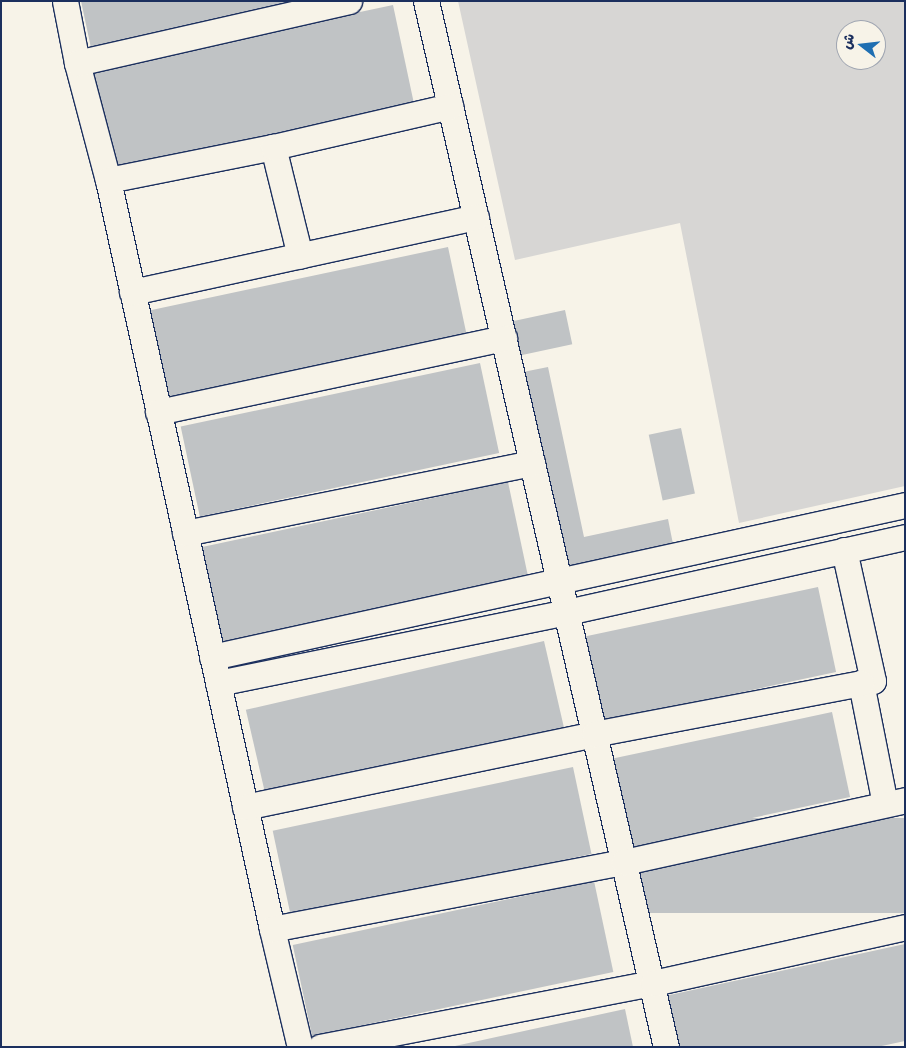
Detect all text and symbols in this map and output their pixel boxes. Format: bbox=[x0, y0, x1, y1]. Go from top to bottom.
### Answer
north arrow bbox=[836, 20, 886, 70]
text: ش bbox=[836, 31, 858, 51]

